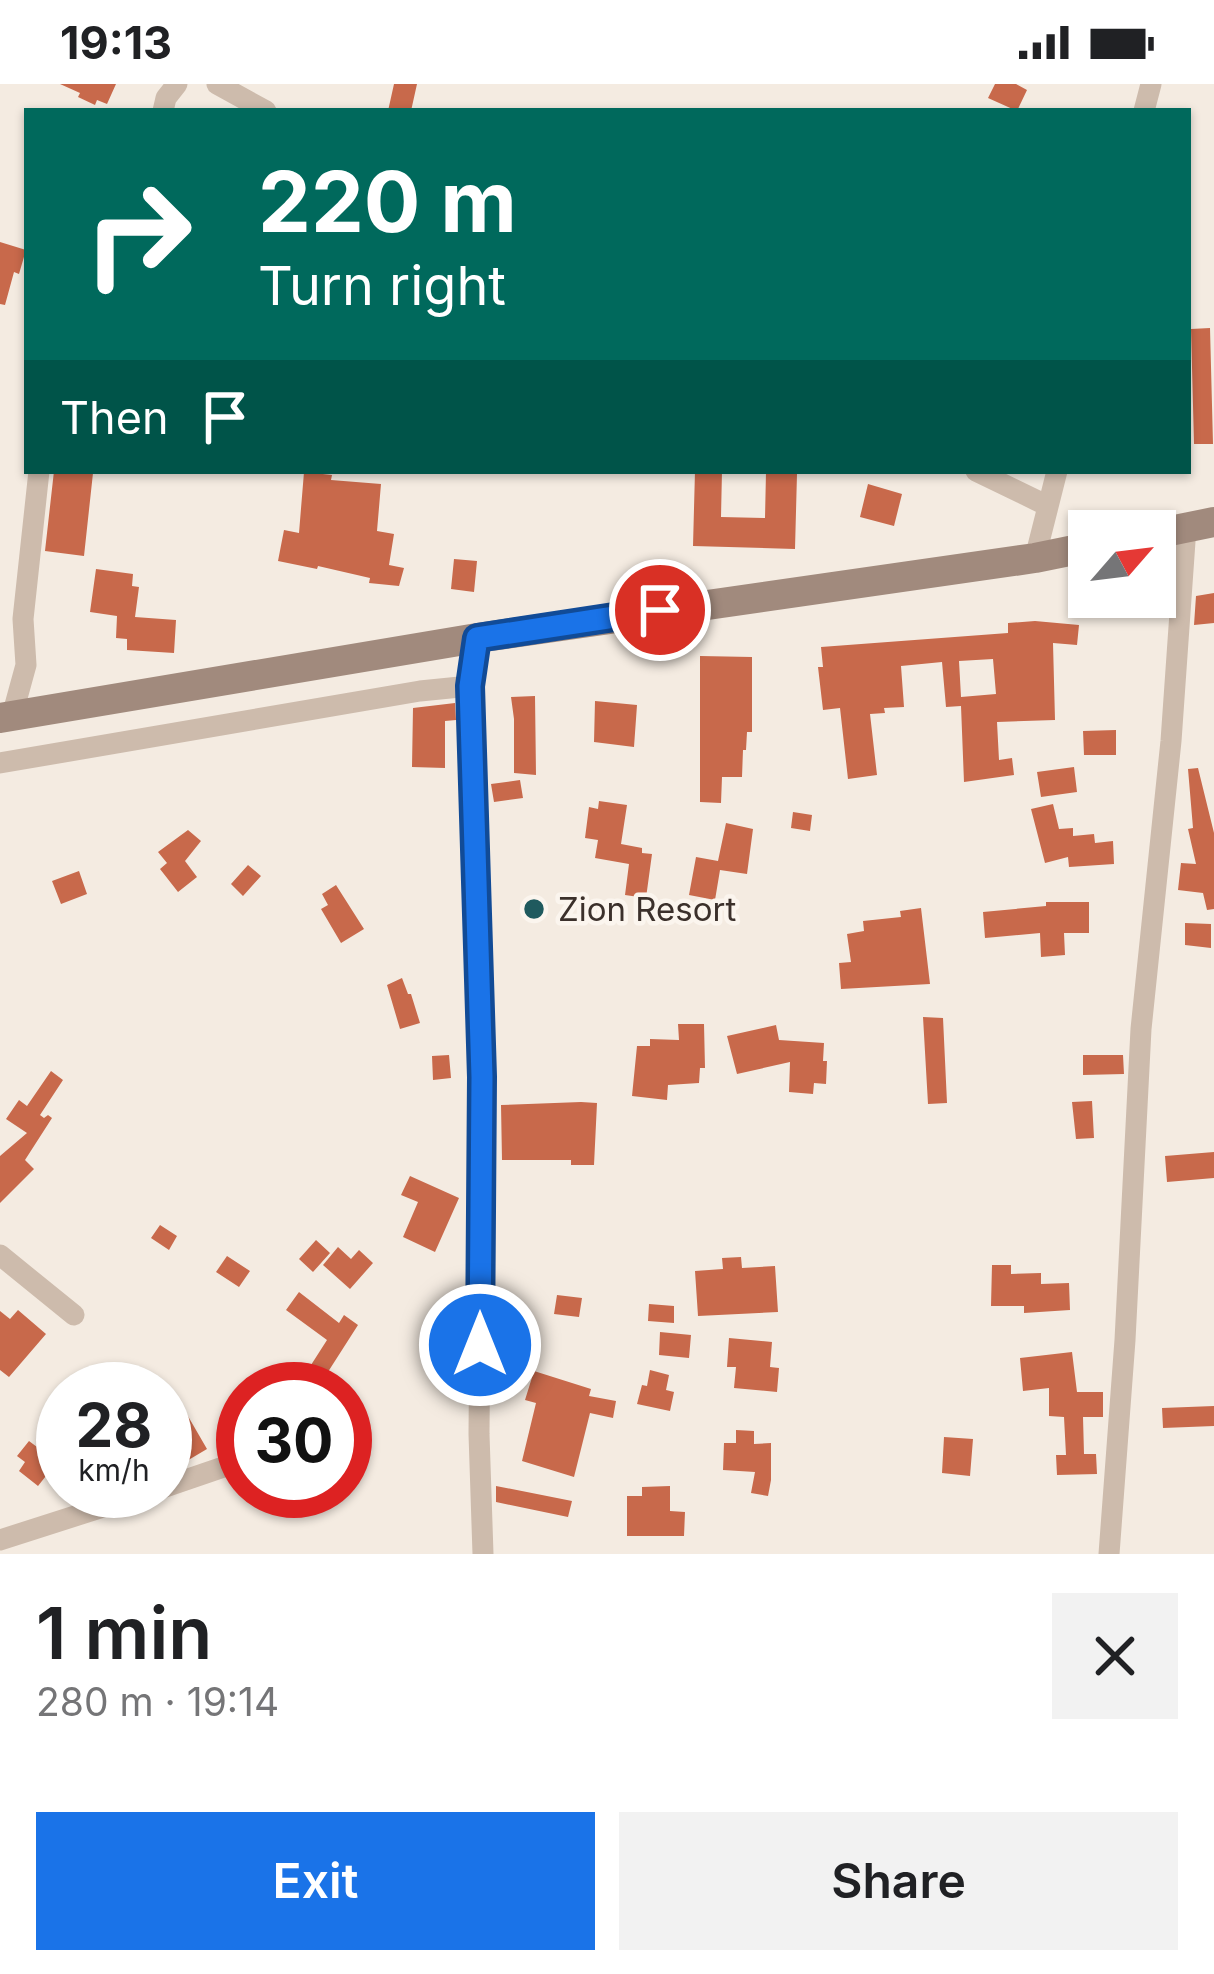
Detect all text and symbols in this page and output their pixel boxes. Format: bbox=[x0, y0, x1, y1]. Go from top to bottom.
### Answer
text: 19:13 bbox=[60, 15, 172, 70]
text: 220 m bbox=[258, 151, 517, 252]
icon: right bbox=[60, 156, 216, 312]
text: Turn right bbox=[258, 253, 506, 318]
icon: arrive bbox=[192, 384, 258, 450]
text: Then bbox=[60, 390, 168, 445]
north arrow bbox=[1068, 510, 1176, 618]
map controls bbox=[1068, 510, 1176, 618]
pin bbox=[609, 559, 711, 661]
icon: arrive bbox=[627, 577, 693, 643]
place label: Zion Resort bbox=[558, 889, 736, 929]
marker: Zion Resort bbox=[521, 896, 547, 922]
position arrow bbox=[417, 1282, 543, 1408]
speed limit sign: 30 bbox=[216, 1362, 372, 1518]
text: 28 bbox=[76, 1389, 152, 1461]
text: km/h bbox=[78, 1452, 150, 1488]
text: 1 min bbox=[36, 1589, 212, 1676]
button: close bbox=[1052, 1593, 1178, 1719]
text: 280 m · 19:14 bbox=[36, 1678, 279, 1725]
button: Exit bbox=[36, 1812, 595, 1950]
button: Share bbox=[619, 1812, 1178, 1950]

